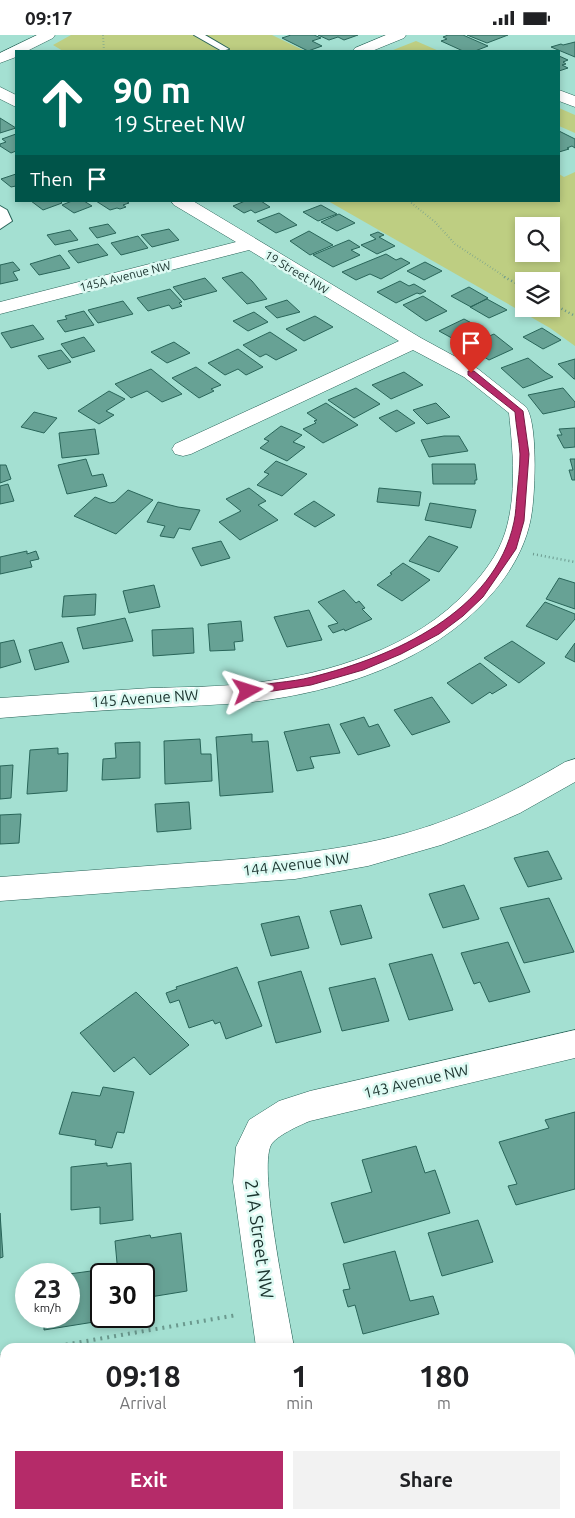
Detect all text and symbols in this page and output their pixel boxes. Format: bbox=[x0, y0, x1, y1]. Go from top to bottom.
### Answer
text: 09:17 bbox=[25, 7, 73, 29]
icon: ahead bbox=[30, 70, 95, 135]
text: 90 m bbox=[113, 70, 191, 110]
text: 19 Street NW bbox=[113, 111, 245, 136]
icon: arrive bbox=[83, 165, 111, 193]
text: Then bbox=[30, 168, 73, 190]
map controls bbox=[515, 217, 560, 317]
button: search bbox=[515, 217, 560, 262]
street label: 19 Street NW bbox=[263, 248, 331, 296]
street label: 145A Avenue NW bbox=[78, 258, 172, 294]
button: layers bbox=[515, 272, 560, 317]
pin bbox=[450, 322, 492, 373]
icon: arrive bbox=[457, 329, 485, 357]
position arrow bbox=[221, 664, 273, 716]
street label: 145 Avenue NW bbox=[91, 686, 199, 710]
street label: 144 Avenue NW bbox=[242, 849, 350, 879]
street label: 143 Avenue NW bbox=[362, 1061, 470, 1101]
street label: 21A Street NW bbox=[242, 1178, 278, 1300]
speed limit sign: 30 bbox=[90, 1263, 155, 1328]
text: 23 bbox=[33, 1275, 62, 1303]
text: km/h bbox=[34, 1301, 61, 1314]
text: 09:18 bbox=[106, 1359, 181, 1393]
text: 1 bbox=[291, 1359, 308, 1393]
text: 180 bbox=[419, 1359, 469, 1393]
text: Arrival bbox=[120, 1394, 166, 1412]
text: min bbox=[286, 1394, 313, 1412]
text: m bbox=[437, 1394, 451, 1412]
button: Exit bbox=[15, 1451, 283, 1509]
button: Share bbox=[293, 1451, 560, 1509]

